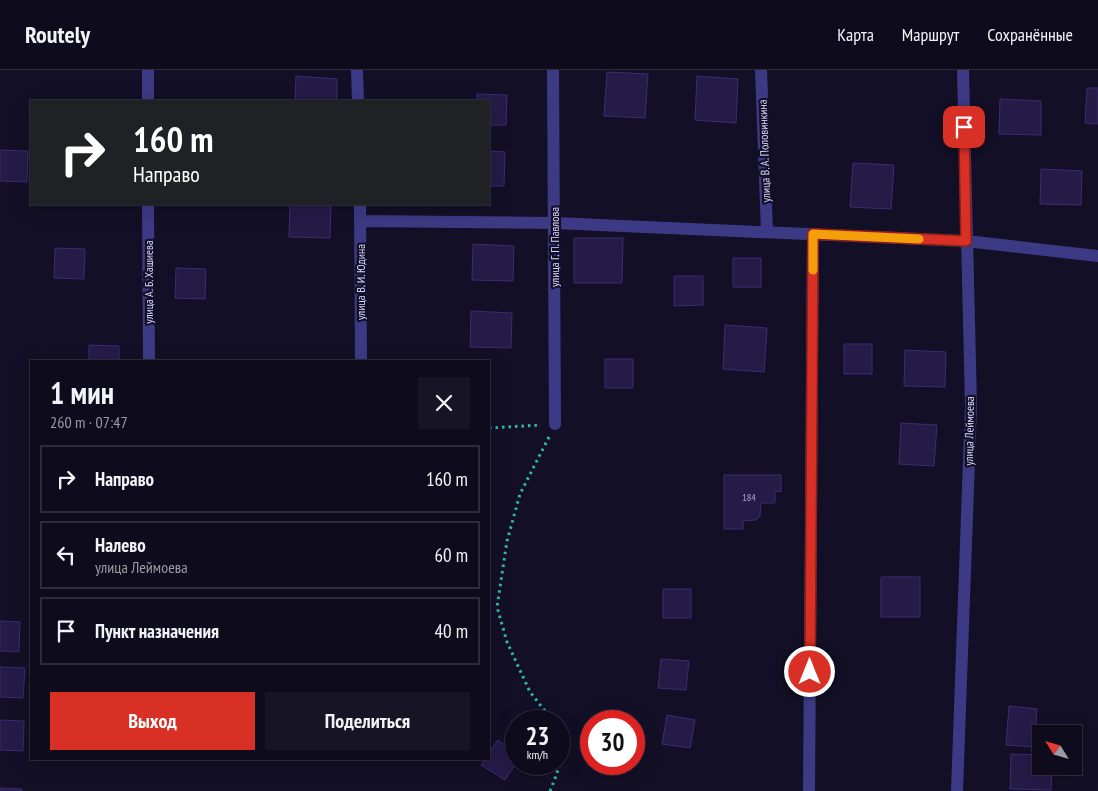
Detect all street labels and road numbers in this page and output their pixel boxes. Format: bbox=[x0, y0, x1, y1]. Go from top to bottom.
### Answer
street label: улица В. А. Половинкина bbox=[755, 99, 773, 203]
street label: улица Г. П. Павлова bbox=[547, 207, 562, 287]
street label: улица А. Б. Хашиева bbox=[141, 240, 156, 324]
street label: улица В. И. Юдина bbox=[353, 244, 368, 320]
street label: улица Леймоева bbox=[961, 396, 977, 466]

